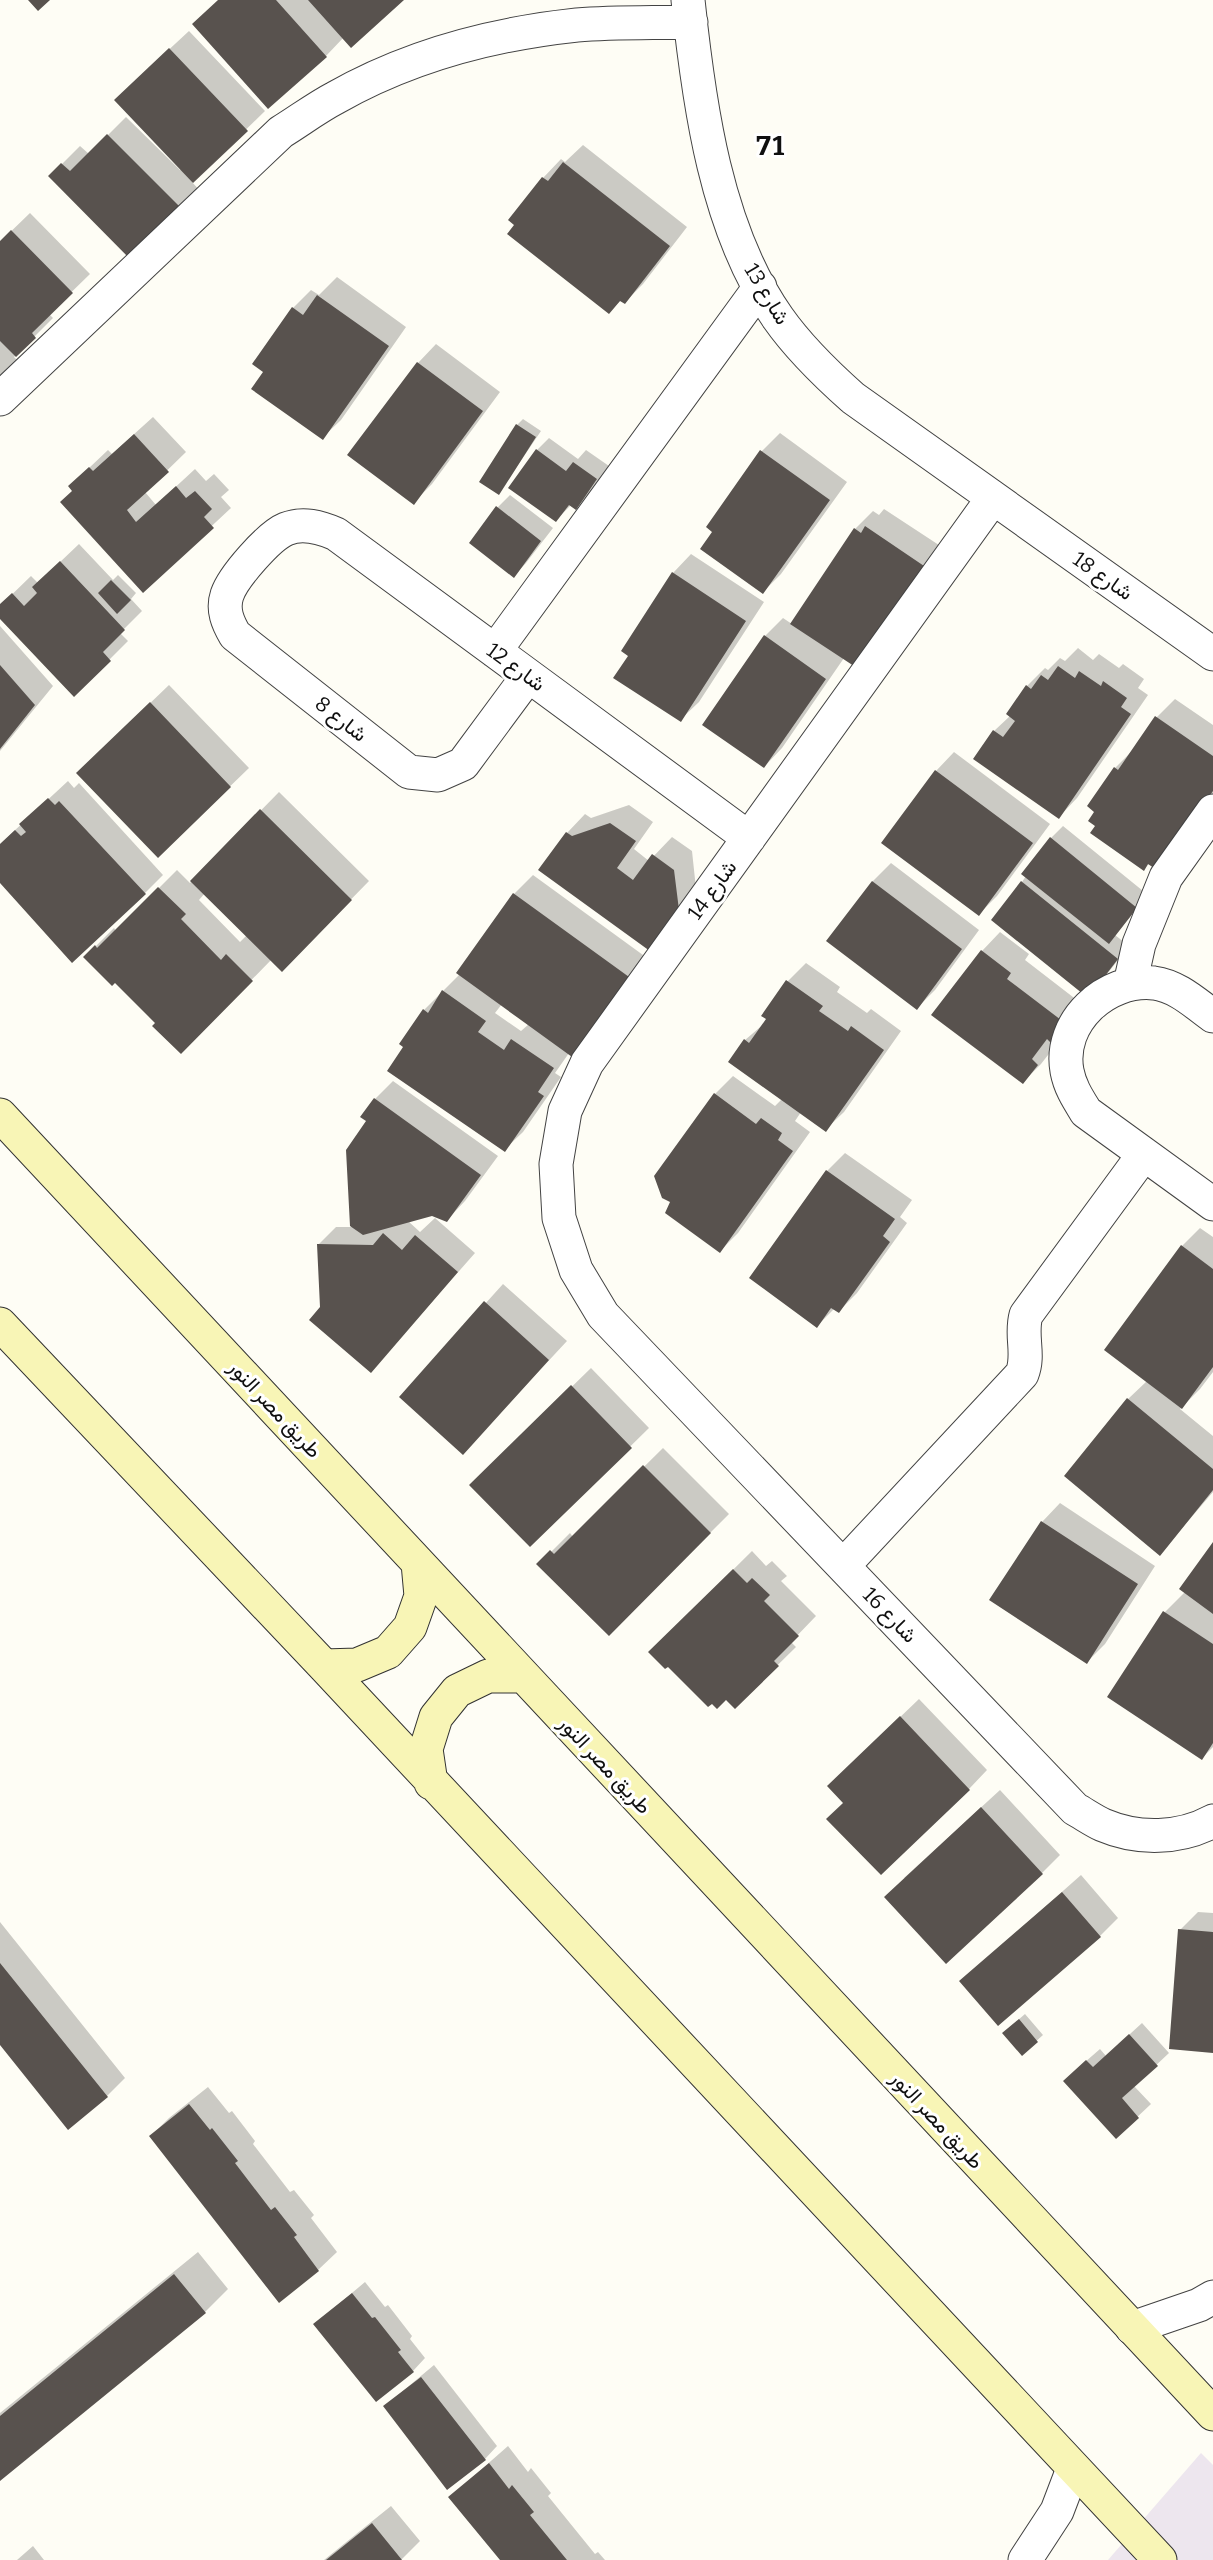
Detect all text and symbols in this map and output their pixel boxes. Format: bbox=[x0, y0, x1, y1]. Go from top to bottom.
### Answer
district label: 71 bbox=[756, 130, 786, 162]
street label: شارع 13 bbox=[738, 259, 795, 330]
street label: شارع 18 bbox=[1067, 546, 1138, 607]
street label: شارع 12 bbox=[481, 637, 550, 698]
street label: شارع 8 bbox=[309, 691, 372, 748]
street label: شارع 14 bbox=[682, 855, 743, 925]
street label: طريق مصر النور bbox=[222, 1354, 327, 1464]
street label: شارع 16 bbox=[857, 1582, 923, 1649]
street label: طريق مصر النور bbox=[552, 1710, 657, 1820]
street label: طريق مصر النور bbox=[884, 2065, 989, 2175]

